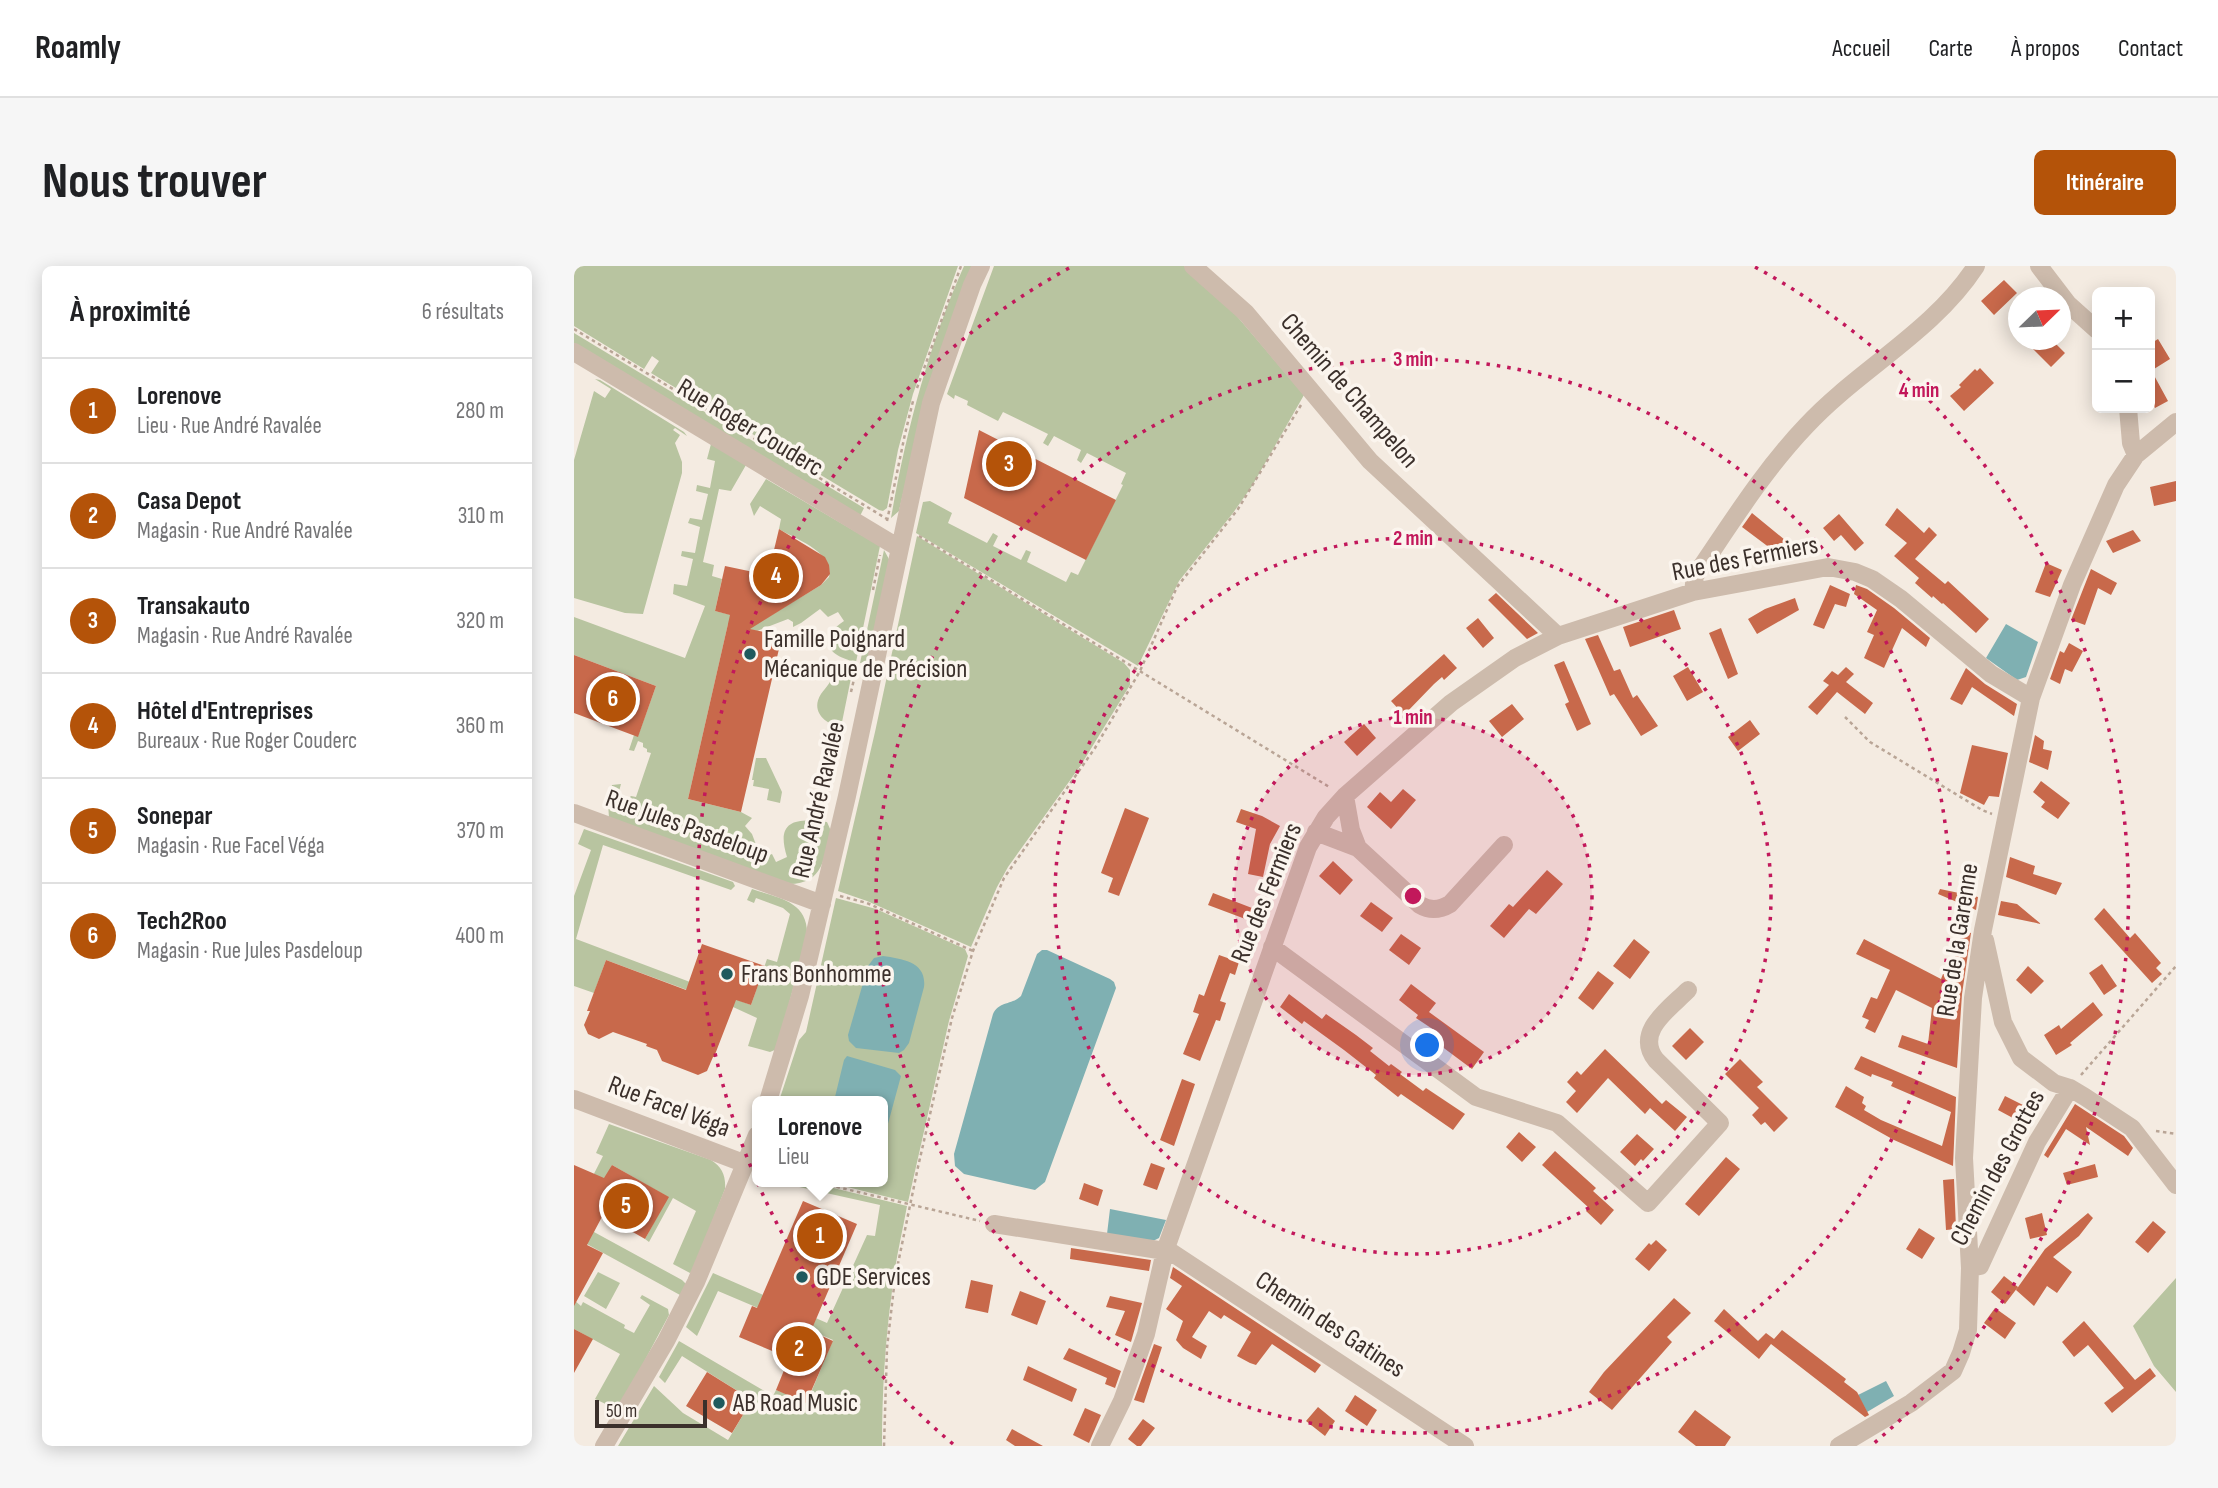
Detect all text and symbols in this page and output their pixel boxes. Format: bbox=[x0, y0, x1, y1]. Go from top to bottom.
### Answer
text: Roamly bbox=[35, 28, 121, 68]
text: Accueil bbox=[1832, 34, 1891, 63]
text: Carte bbox=[1929, 34, 1973, 63]
text: À propos bbox=[2011, 34, 2080, 63]
text: Contact bbox=[2118, 34, 2183, 63]
button: Itinéraire bbox=[2034, 150, 2176, 215]
text: Nous trouver bbox=[42, 153, 267, 212]
north arrow bbox=[2008, 287, 2071, 350]
map controls bbox=[2092, 287, 2155, 413]
button: + bbox=[2092, 287, 2155, 350]
text: À proximité bbox=[70, 294, 191, 330]
text: 6 résultats bbox=[422, 298, 504, 326]
street label: Chemin de Champelon bbox=[1273, 307, 1425, 475]
text: 3 min bbox=[1393, 347, 1433, 372]
button: − bbox=[2092, 350, 2155, 413]
street label: Rue Roger Couderc bbox=[671, 372, 829, 484]
text: 4 min bbox=[1899, 378, 1939, 403]
text: Lorenove bbox=[137, 381, 222, 412]
text: 1 bbox=[88, 397, 98, 425]
text: 280 m bbox=[456, 397, 504, 425]
text: Lieu · Rue André Ravalée bbox=[137, 412, 322, 440]
pin: 3 bbox=[986, 438, 1032, 490]
text: Casa Depot bbox=[137, 486, 241, 517]
text: 2 bbox=[88, 502, 98, 530]
text: 310 m bbox=[458, 502, 504, 530]
text: Magasin · Rue André Ravalée bbox=[137, 517, 353, 545]
text: 2 min bbox=[1393, 526, 1433, 551]
street label: Rue des Fermiers bbox=[1669, 530, 1821, 588]
pin: 4 bbox=[753, 550, 799, 602]
text: Transakauto bbox=[137, 591, 250, 622]
text: 3 bbox=[88, 607, 98, 635]
text: 320 m bbox=[456, 607, 504, 635]
text: Magasin · Rue André Ravalée bbox=[137, 622, 353, 650]
place label: Famille Poignard Mécanique de Précision bbox=[764, 624, 967, 685]
marker: Famille Poignard Mécanique de Précision bbox=[742, 646, 758, 662]
pin: 6 bbox=[590, 673, 636, 725]
text: Hôtel d'Entreprises bbox=[137, 696, 313, 727]
text: 1 min bbox=[1393, 705, 1433, 730]
text: 4 bbox=[88, 712, 98, 740]
text: 360 m bbox=[456, 712, 504, 740]
street label: Rue André Ravalée bbox=[786, 719, 852, 881]
text: Bureaux · Rue Roger Couderc bbox=[137, 727, 357, 755]
street label: Rue Jules Pasdeloup bbox=[601, 783, 773, 871]
text: Sonepar bbox=[137, 801, 213, 832]
text: 5 bbox=[88, 817, 98, 845]
text: 370 m bbox=[457, 817, 504, 845]
street label: Rue des Fermiers bbox=[1225, 819, 1309, 967]
text: Magasin · Rue Facel Véga bbox=[137, 832, 325, 860]
street label: Rue de la Garenne bbox=[1931, 861, 1985, 1019]
centre of rings bbox=[1401, 884, 1425, 908]
text: Tech2Roo bbox=[137, 906, 227, 937]
text: 6 bbox=[88, 922, 98, 950]
text: 400 m bbox=[455, 922, 504, 950]
text: Magasin · Rue Jules Pasdeloup bbox=[137, 937, 363, 965]
place label: Frans Bonhomme bbox=[741, 959, 892, 990]
marker: Frans Bonhomme bbox=[719, 966, 735, 982]
your location bbox=[1410, 1028, 1444, 1062]
street label: Rue Facel Véga bbox=[604, 1070, 734, 1144]
street label: Chemin des Grottes bbox=[1944, 1085, 2052, 1251]
popup bbox=[752, 1096, 888, 1187]
text: Lorenove bbox=[778, 1112, 862, 1143]
text: Lieu bbox=[778, 1143, 809, 1171]
pin: 5 bbox=[603, 1180, 649, 1232]
pin: 1 bbox=[797, 1210, 843, 1262]
place label: GDE Services bbox=[816, 1262, 931, 1293]
street label: Chemin des Gatines bbox=[1249, 1265, 1411, 1385]
marker: GDE Services bbox=[794, 1269, 810, 1285]
pin: 2 bbox=[776, 1323, 822, 1375]
place label: AB Road Music bbox=[732, 1388, 858, 1419]
marker: AB Road Music bbox=[711, 1395, 727, 1411]
scale bar bbox=[595, 1397, 707, 1429]
text: 50 m bbox=[606, 1400, 637, 1423]

